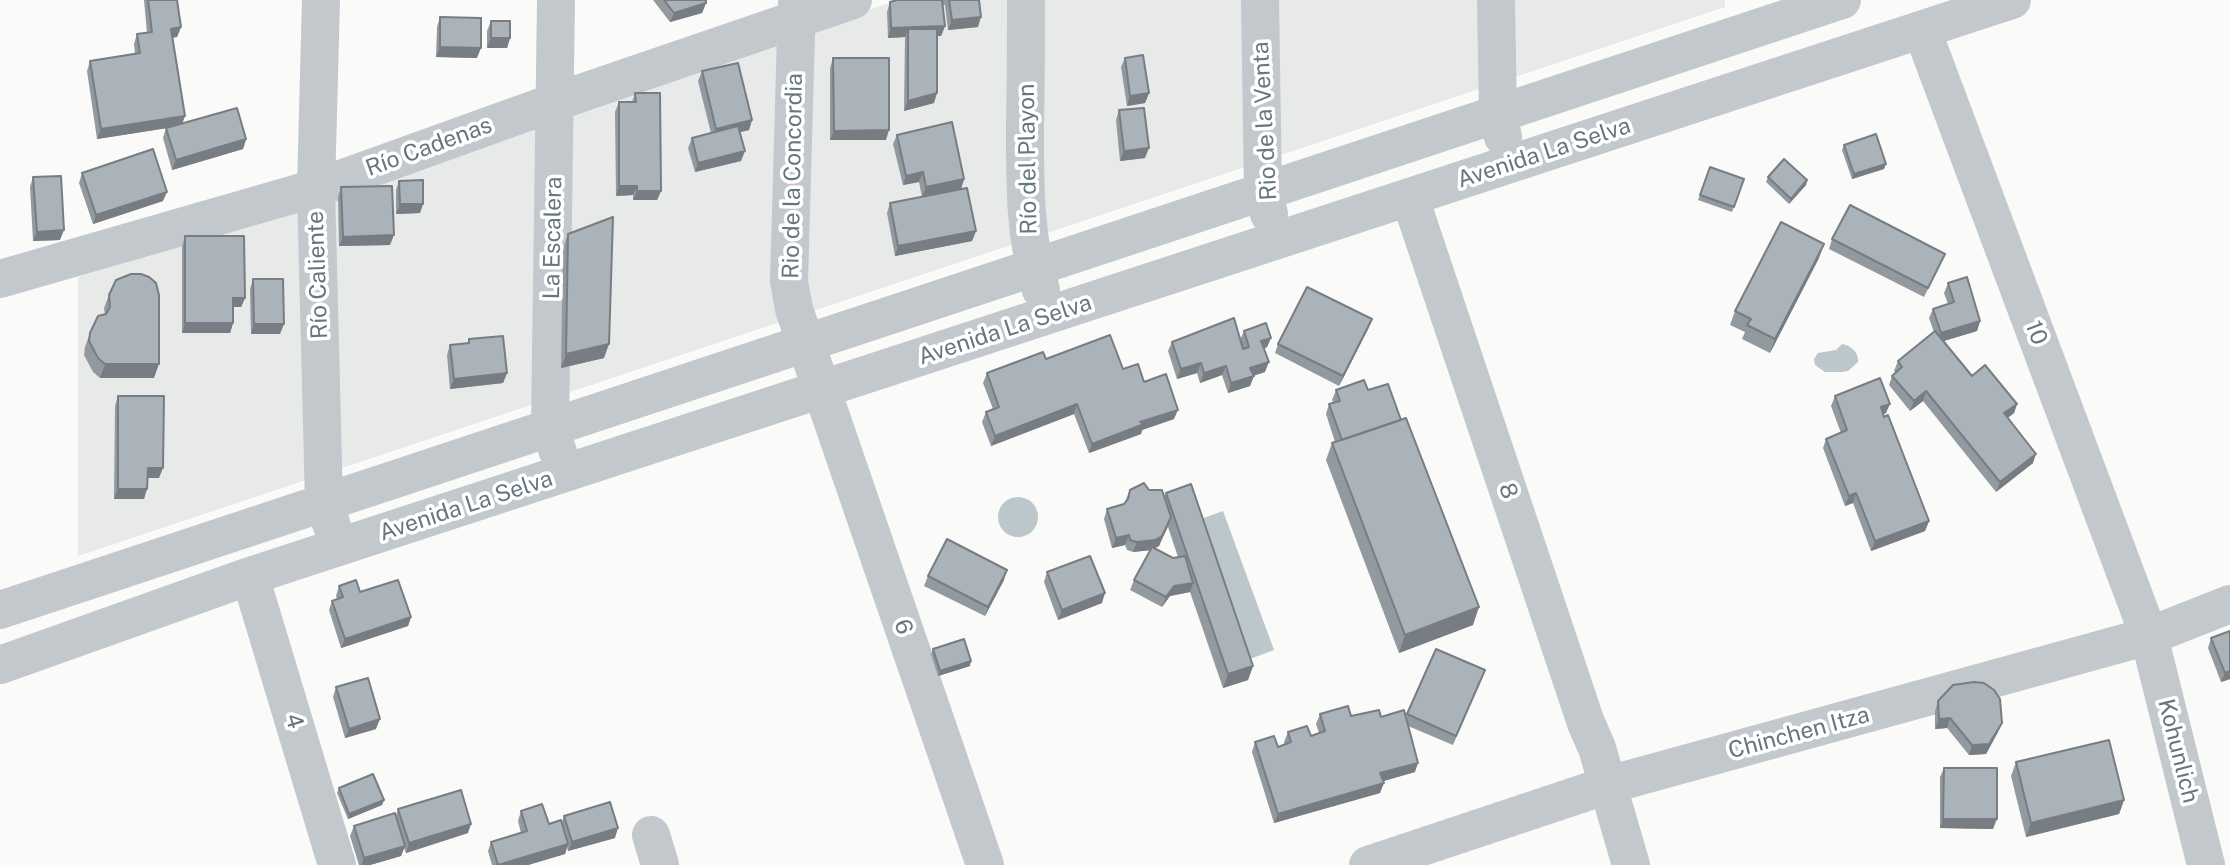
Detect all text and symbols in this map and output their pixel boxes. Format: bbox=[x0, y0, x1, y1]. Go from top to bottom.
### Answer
street label: Rio de la Venta bbox=[1247, 41, 1283, 201]
street label: Rio de la Concordia bbox=[777, 73, 809, 279]
street label: Río del Playon bbox=[1013, 83, 1043, 235]
street label: Río Cadenas bbox=[362, 111, 496, 183]
street label: Avenida La Selva bbox=[1454, 112, 1634, 194]
street label: La Escalera bbox=[538, 176, 568, 300]
street label: Río Caliente bbox=[302, 211, 334, 339]
street label: Avenida La Selva bbox=[915, 289, 1095, 371]
street label: 10 bbox=[2019, 317, 2053, 349]
street label: Avenida La Selva bbox=[376, 465, 556, 547]
street label: 8 bbox=[1493, 479, 1523, 503]
street label: 6 bbox=[888, 616, 918, 638]
street label: Kohunlich bbox=[2152, 696, 2204, 806]
street label: Chinchen Itza bbox=[1725, 701, 1873, 765]
street label: 4 bbox=[279, 710, 309, 732]

